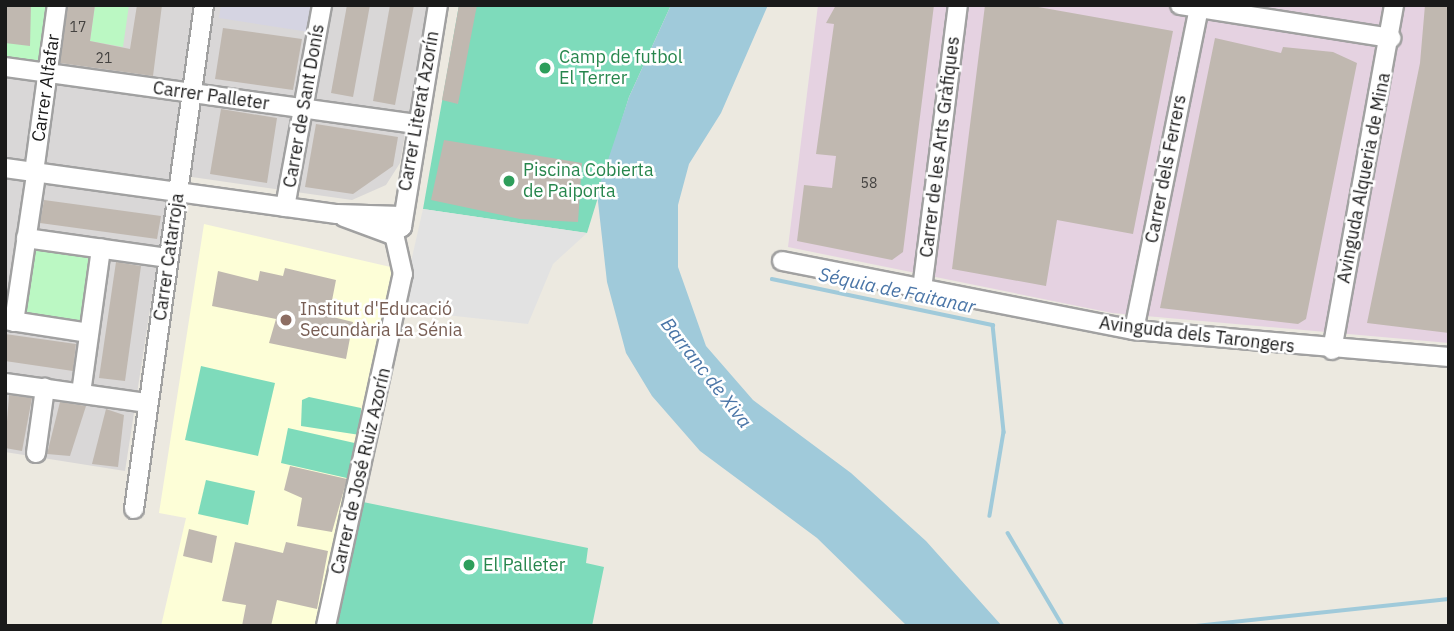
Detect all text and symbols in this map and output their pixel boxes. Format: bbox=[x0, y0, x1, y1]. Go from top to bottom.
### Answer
house number: 17 bbox=[70, 19, 86, 35]
street label: Carrer de Sant Donís bbox=[279, 23, 329, 189]
street label: Carrer Literat Azorín bbox=[394, 29, 444, 193]
street label: Carrer Alfafar bbox=[28, 33, 64, 143]
street label: Carrer de les Arts Gràfiques bbox=[916, 35, 964, 259]
place label: Camp de futbol El Terrer bbox=[559, 47, 683, 90]
house number: 21 bbox=[96, 50, 112, 66]
marker: Camp de futbol El Terrer bbox=[537, 60, 553, 76]
street label: Avinguda Alqueria de Mina bbox=[1333, 71, 1395, 285]
street label: Carrer Palleter bbox=[151, 77, 271, 115]
street label: Carrer dels Ferrers bbox=[1141, 93, 1191, 245]
place label: Piscina Cobierta de Paiporta bbox=[523, 160, 653, 202]
marker: Piscina Cobierta de Paiporta bbox=[501, 173, 517, 189]
house number: 58 bbox=[861, 175, 877, 191]
street label: Carrer Catarroja bbox=[149, 192, 189, 322]
water label: Séquia de Faitanar bbox=[817, 263, 977, 319]
place label: Institut d'Educació Secundària La Sénia bbox=[300, 299, 462, 342]
marker: Institut d'Educació Secundària La Sénia bbox=[278, 312, 294, 328]
street label: Avinguda dels Tarongers bbox=[1098, 312, 1296, 358]
water label: Barranc de Xiva bbox=[656, 313, 756, 433]
street label: Carrer de José Ruiz Azorín bbox=[327, 366, 395, 576]
place label: El Palleter bbox=[483, 554, 565, 576]
marker: El Palleter bbox=[461, 557, 477, 573]

